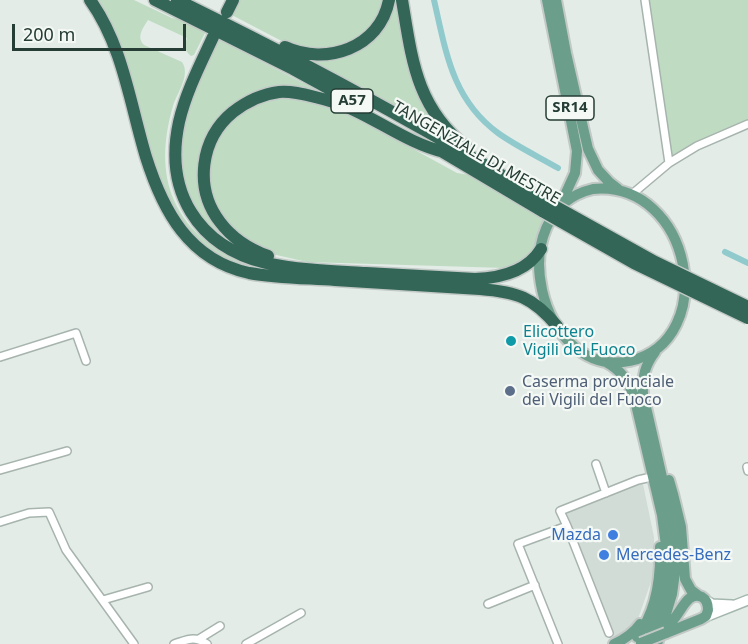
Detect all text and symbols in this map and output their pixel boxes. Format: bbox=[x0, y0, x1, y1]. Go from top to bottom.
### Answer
scale bar bbox=[15, 12, 189, 50]
text: 200 m bbox=[23, 22, 75, 46]
road number: A57 bbox=[331, 89, 373, 113]
road number: SR14 bbox=[546, 96, 594, 120]
street label: TANGENZIALE DI MESTRE bbox=[389, 97, 563, 209]
place label: Elicottero Vigili del Fuoco bbox=[523, 322, 635, 360]
marker: Elicottero Vigili del Fuoco bbox=[504, 334, 518, 348]
place label: Caserma provinciale dei Vigili del Fuoco bbox=[522, 372, 674, 410]
marker: Caserma provinciale dei Vigili del Fuoco bbox=[503, 384, 517, 398]
place label: Mazda bbox=[551, 525, 601, 545]
marker: Mazda bbox=[606, 528, 620, 542]
place label: Mercedes-Benz bbox=[616, 545, 731, 565]
marker: Mercedes-Benz bbox=[597, 548, 611, 562]

